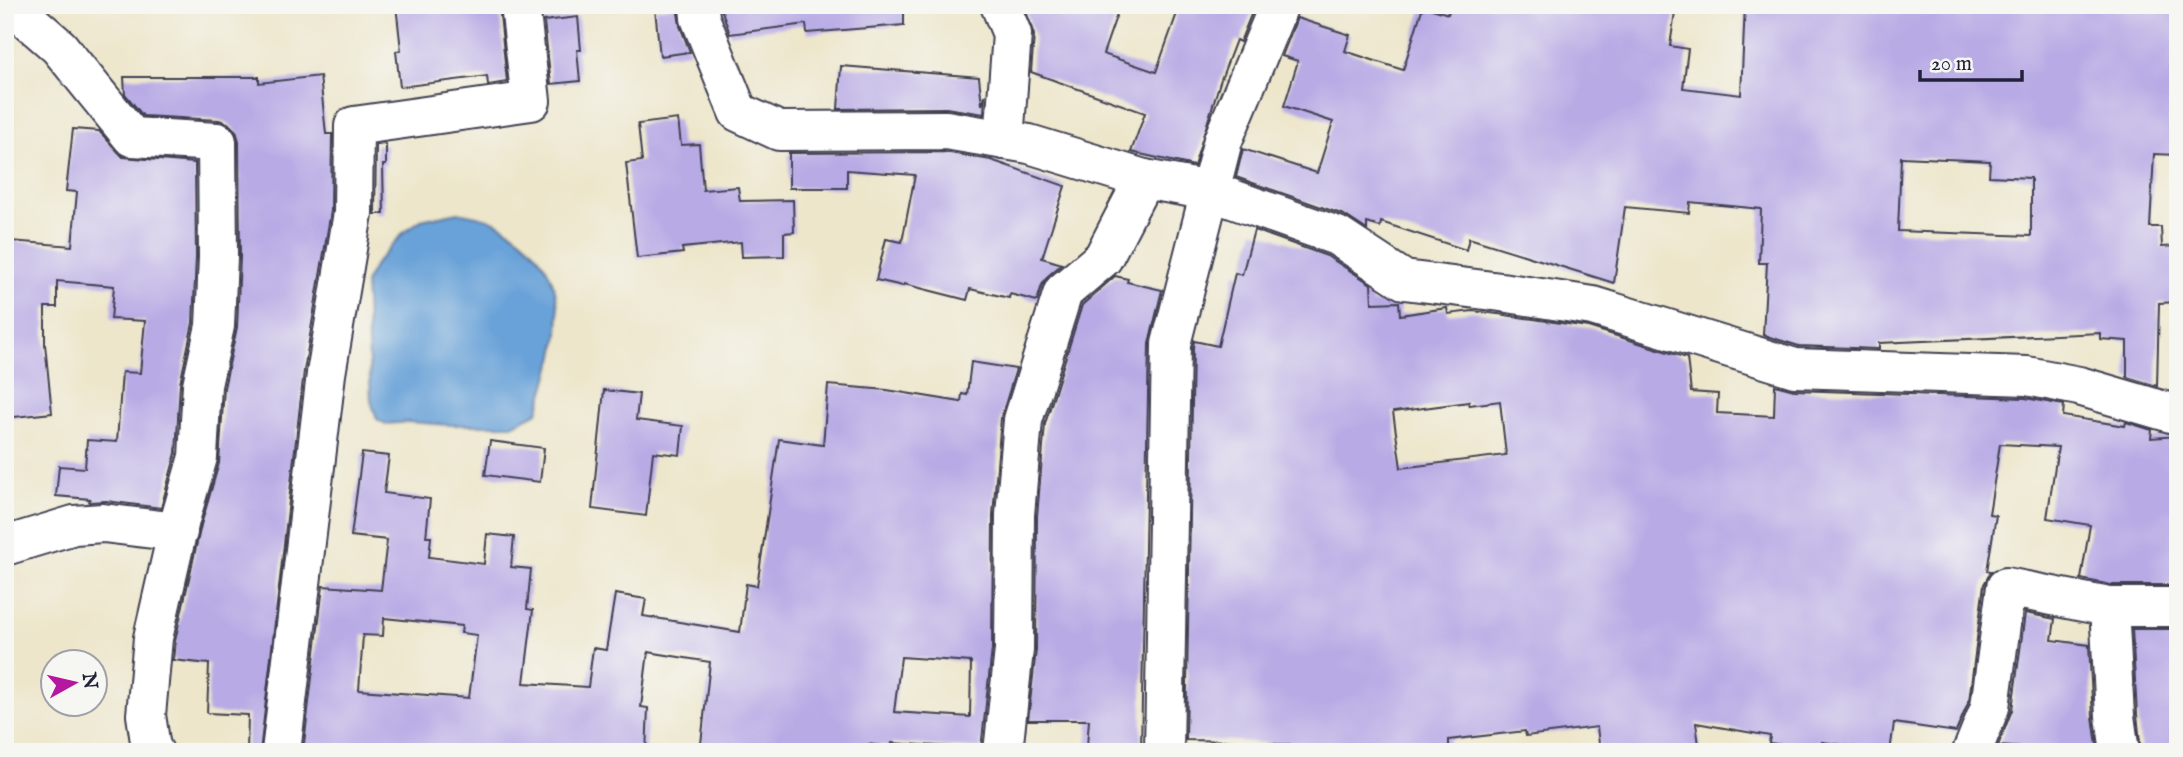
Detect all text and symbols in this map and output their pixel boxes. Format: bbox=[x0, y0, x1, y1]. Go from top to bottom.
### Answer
scale bar bbox=[1920, 38, 2022, 82]
text: 20 m bbox=[1931, 51, 1972, 78]
north arrow bbox=[38, 648, 108, 718]
text: N bbox=[76, 670, 102, 691]

